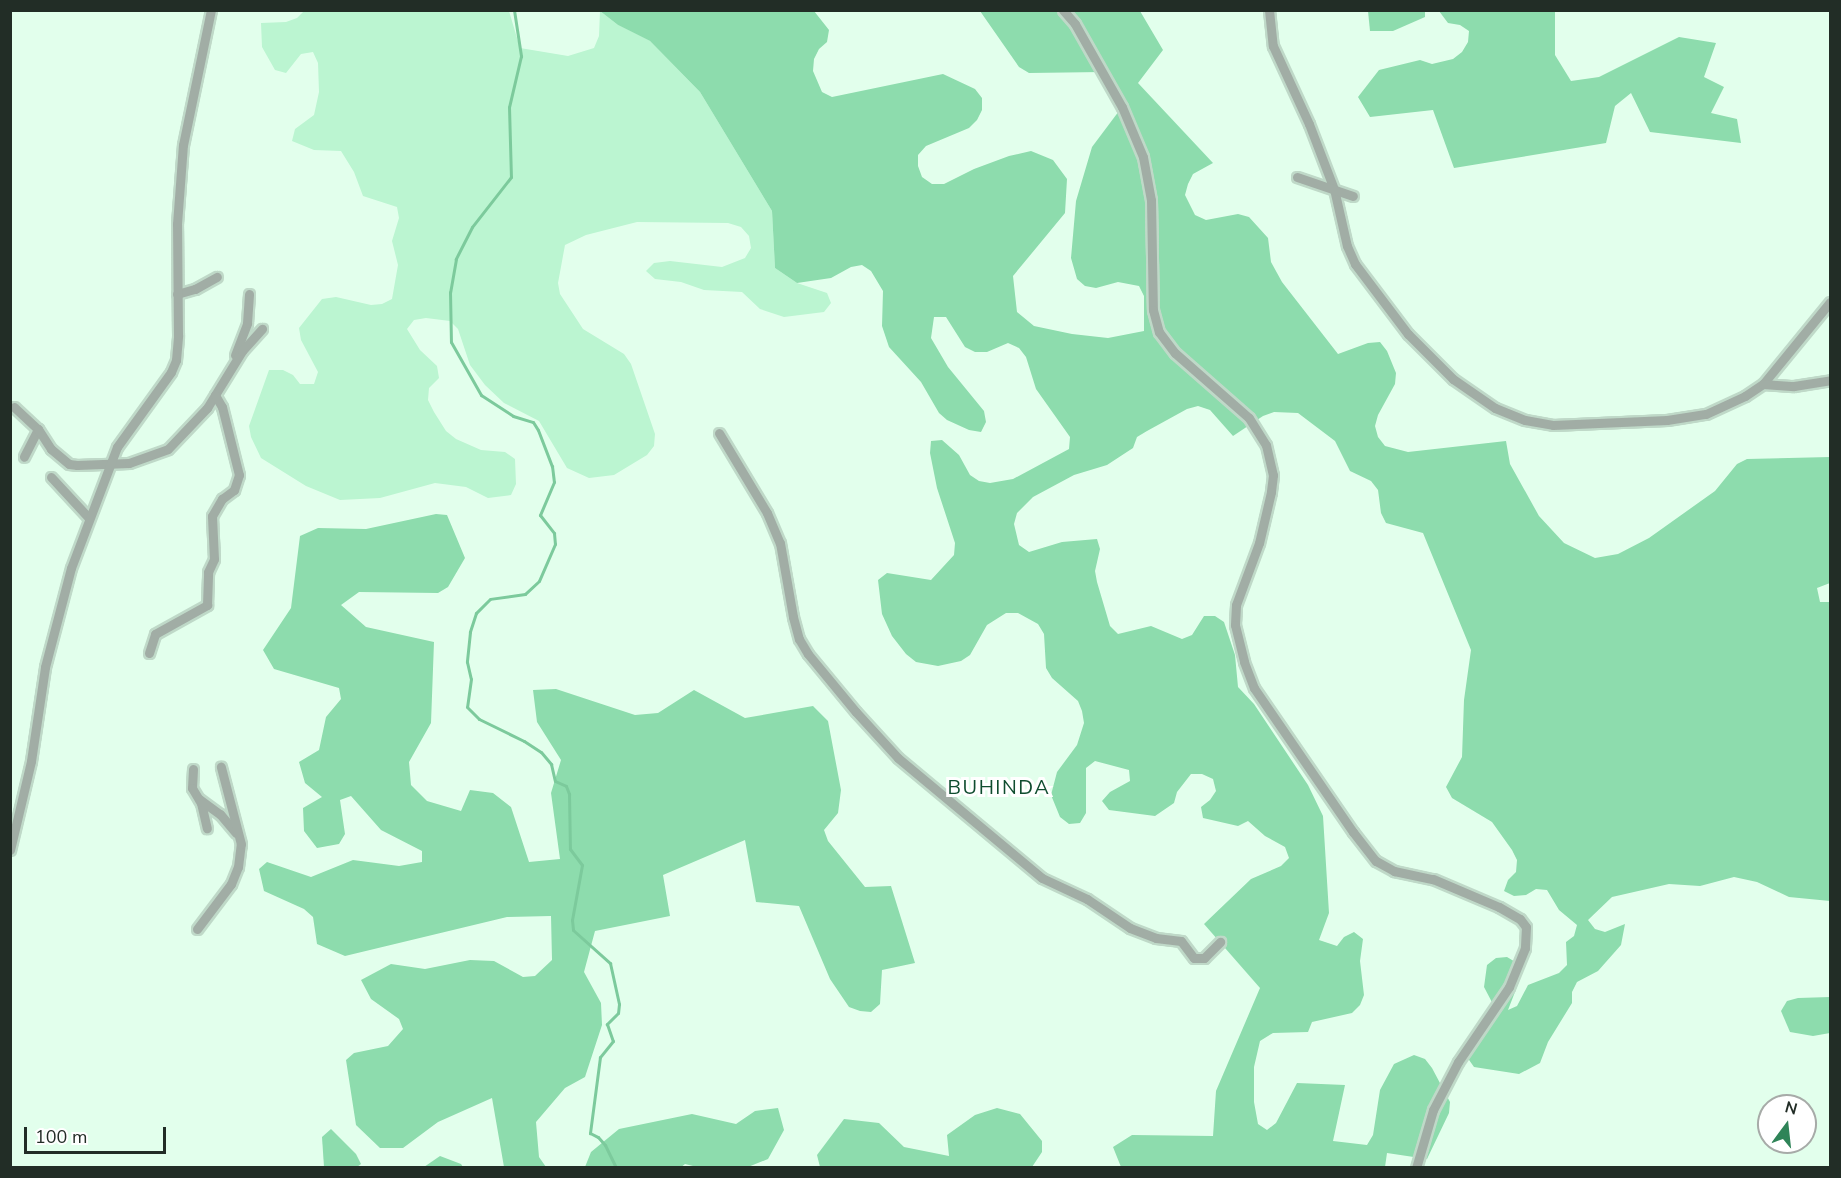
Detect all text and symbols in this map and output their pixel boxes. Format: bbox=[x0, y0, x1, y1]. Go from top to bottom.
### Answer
district label: BUHINDA bbox=[948, 775, 1050, 799]
north arrow bbox=[1757, 1094, 1817, 1154]
text: N bbox=[1783, 1096, 1800, 1121]
scale bar bbox=[27, 1115, 170, 1153]
text: 100 m bbox=[35, 1125, 87, 1149]

